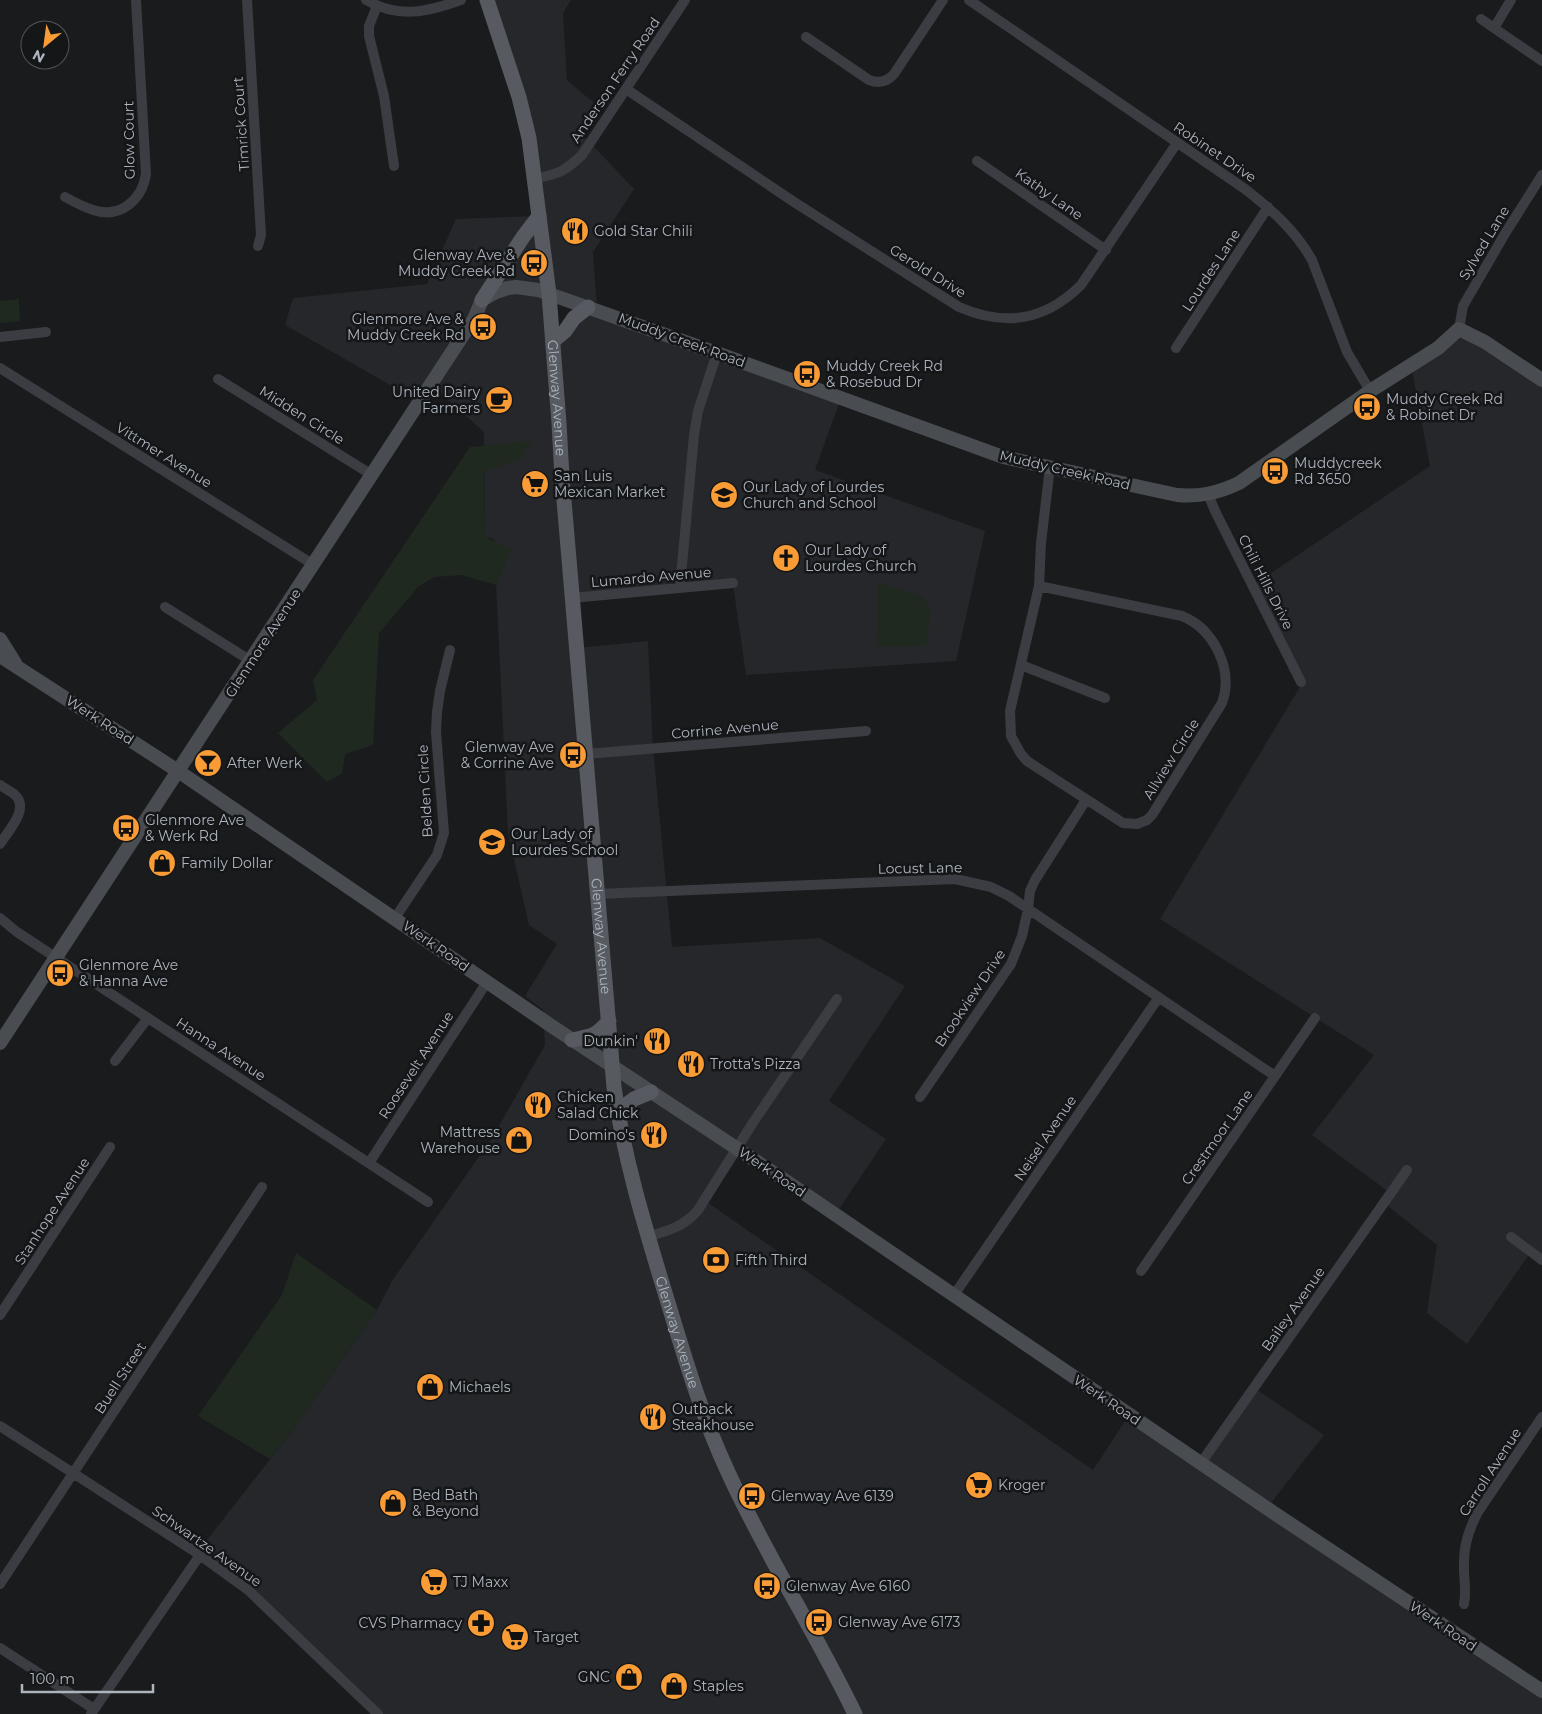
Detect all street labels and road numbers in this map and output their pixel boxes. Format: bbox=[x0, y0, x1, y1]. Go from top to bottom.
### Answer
street label: Anderson Ferry Road bbox=[566, 14, 664, 146]
street label: Timrick Court bbox=[229, 76, 253, 172]
street label: Glow Court bbox=[119, 100, 139, 179]
street label: Robinet Drive bbox=[1170, 118, 1260, 186]
street label: Kathy Lane bbox=[1012, 164, 1086, 224]
street label: Sylved Lane bbox=[1455, 203, 1513, 283]
street label: Lourdes Lane bbox=[1178, 225, 1244, 315]
street label: Gerold Drive bbox=[886, 240, 970, 302]
street label: Muddy Creek Road bbox=[616, 309, 748, 371]
street label: Glenway Avenue bbox=[544, 339, 570, 457]
street label: Midden Circle bbox=[256, 382, 348, 448]
street label: Vittmer Avenue bbox=[113, 418, 215, 492]
street label: Muddy Creek Road bbox=[998, 446, 1132, 494]
street label: Chili Hills Drive bbox=[1234, 531, 1298, 633]
street label: Lumardo Avenue bbox=[590, 563, 712, 591]
street label: Glenmore Avenue bbox=[221, 585, 305, 701]
street label: Werk Road bbox=[63, 691, 137, 749]
street label: Corrine Avenue bbox=[671, 715, 779, 743]
street label: Allview Circle bbox=[1139, 715, 1203, 803]
street label: Belden Circle bbox=[414, 744, 436, 838]
street label: Locust Lane bbox=[877, 858, 963, 878]
street label: Glenway Avenue bbox=[587, 877, 615, 995]
street label: Werk Road bbox=[399, 916, 473, 976]
street label: Brookview Drive bbox=[931, 946, 1009, 1050]
street label: Roosevelt Avenue bbox=[375, 1008, 457, 1122]
street label: Hanna Avenue bbox=[173, 1013, 269, 1085]
street label: Crestmoor Lane bbox=[1177, 1086, 1257, 1188]
street label: Neisel Avenue bbox=[1010, 1092, 1080, 1184]
street label: Werk Road bbox=[735, 1143, 809, 1201]
street label: Stanhope Avenue bbox=[11, 1154, 93, 1268]
street label: Bailey Avenue bbox=[1257, 1263, 1329, 1355]
street label: Glenway Avenue bbox=[651, 1274, 703, 1391]
street label: Buell Street bbox=[90, 1338, 150, 1417]
street label: Werk Road bbox=[1070, 1371, 1144, 1429]
street label: Carroll Avenue bbox=[1455, 1424, 1525, 1520]
street label: Schwartze Avenue bbox=[149, 1501, 265, 1591]
street label: Werk Road bbox=[1406, 1597, 1480, 1655]

